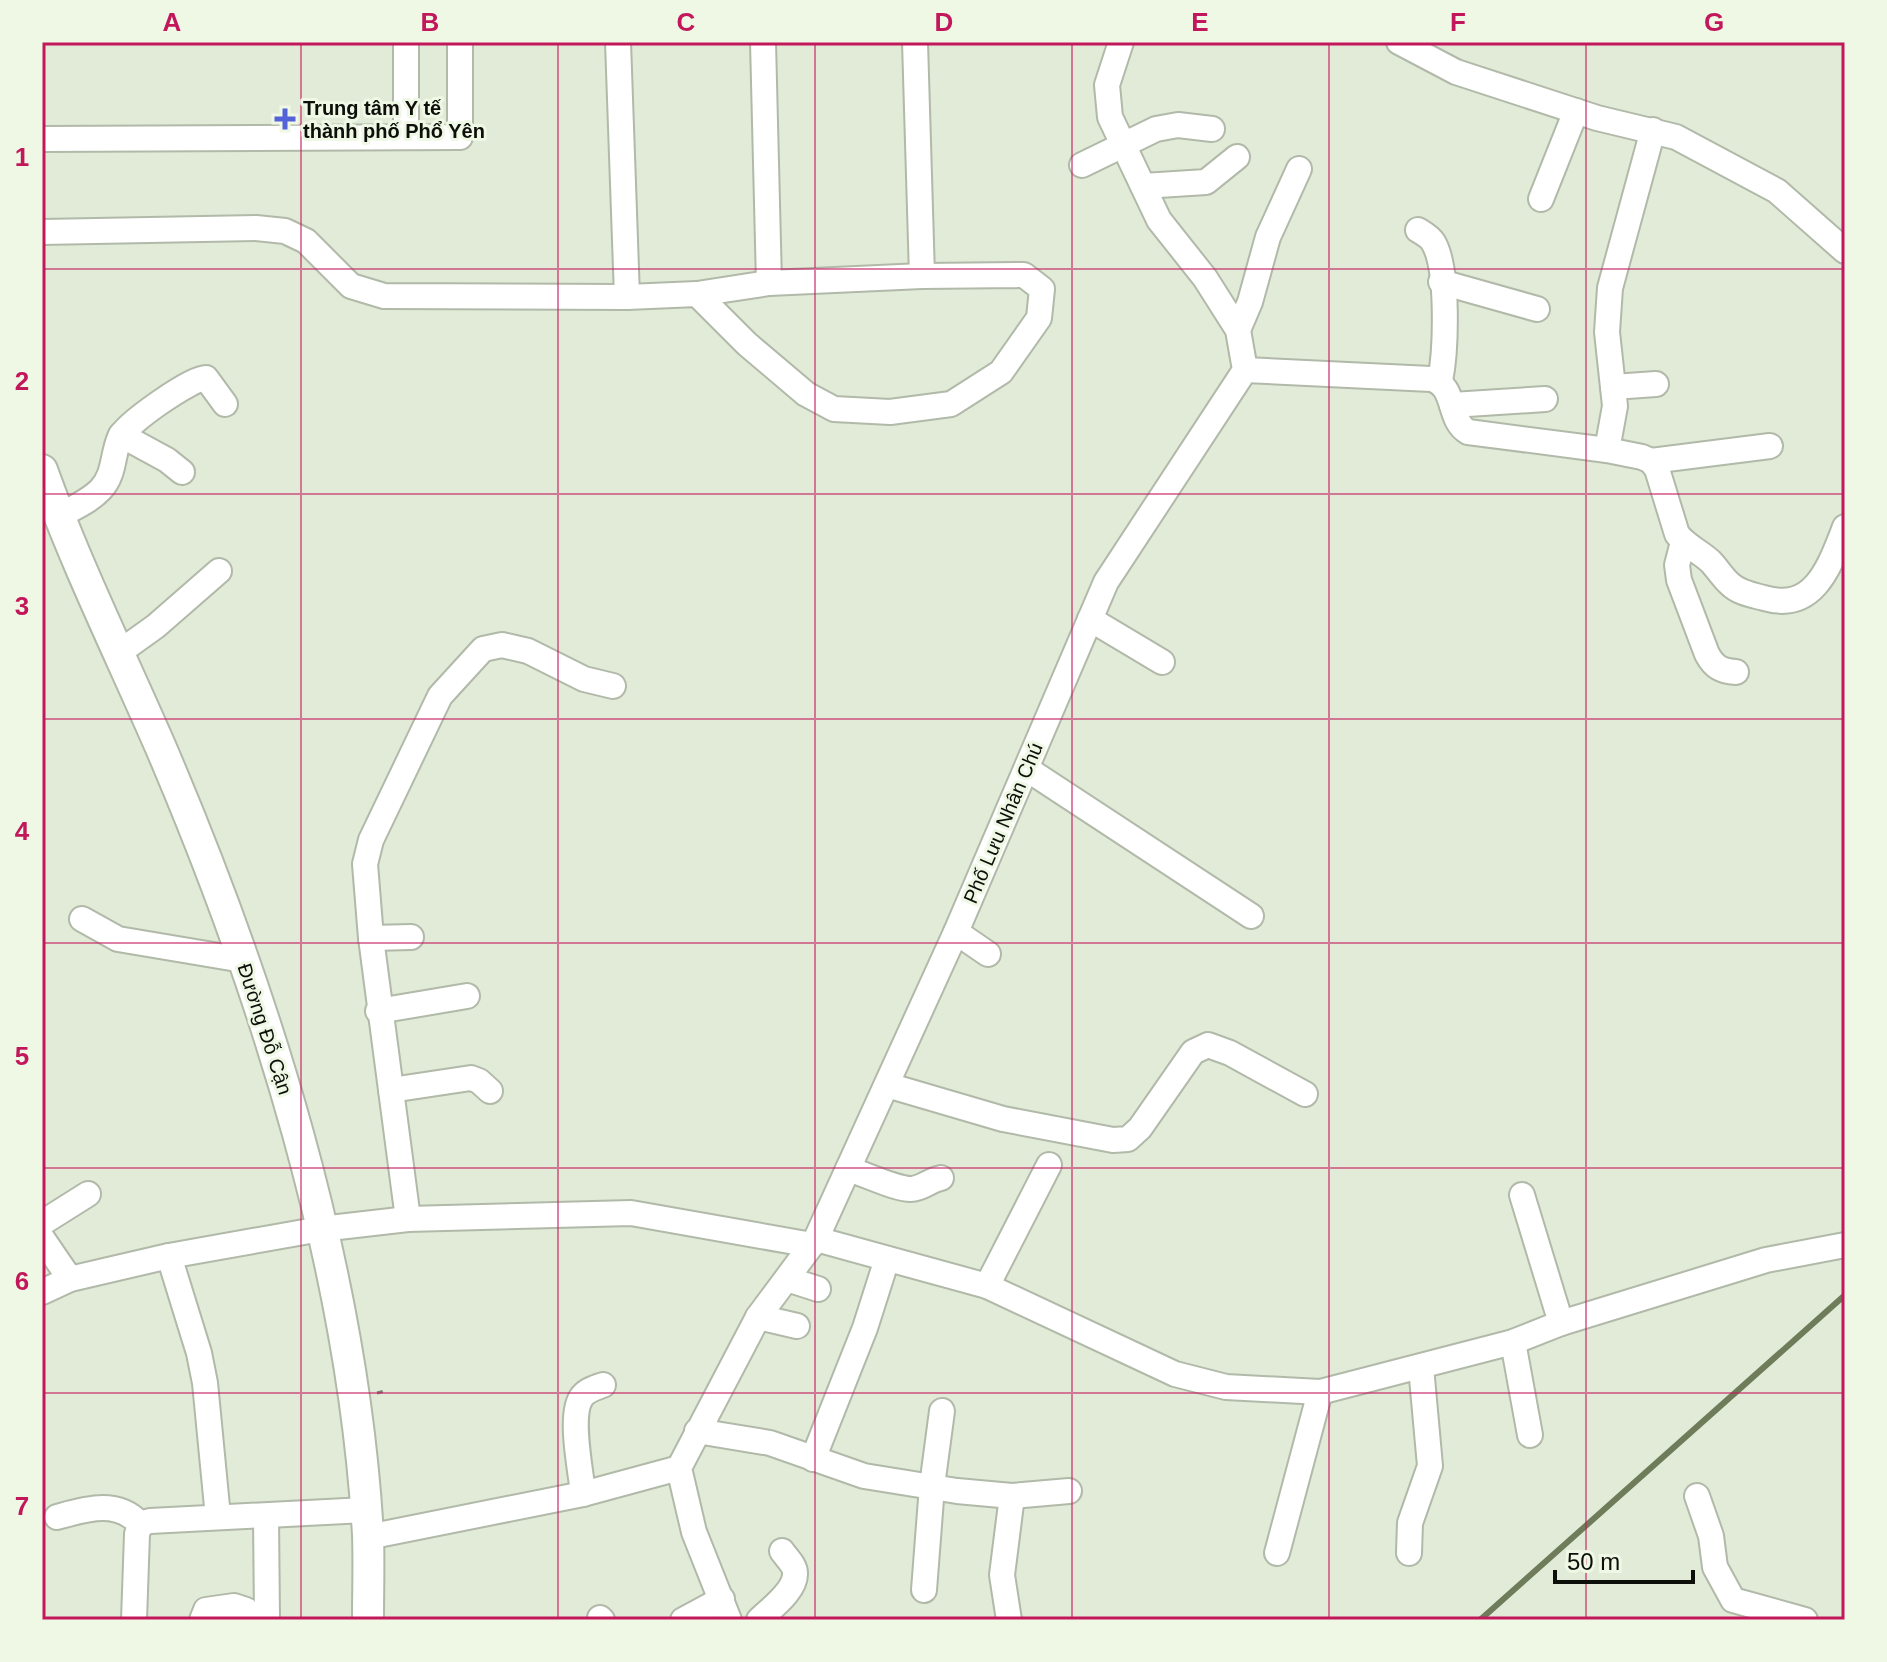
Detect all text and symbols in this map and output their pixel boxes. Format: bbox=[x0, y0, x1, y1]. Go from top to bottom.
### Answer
text: A bbox=[163, 7, 182, 37]
text: B bbox=[421, 7, 439, 37]
text: C bbox=[677, 7, 696, 37]
text: D bbox=[935, 7, 953, 37]
text: E bbox=[1191, 7, 1209, 37]
text: F bbox=[1450, 7, 1466, 37]
text: G bbox=[1704, 7, 1724, 37]
place label: Trung tâm Y tế thành phố Phổ Yên bbox=[303, 97, 485, 142]
marker: Trung tâm Y tế thành phố Phổ Yên bbox=[274, 108, 296, 130]
text: 1 bbox=[15, 142, 29, 172]
text: 2 bbox=[15, 366, 29, 396]
text: 3 bbox=[15, 591, 29, 621]
street label: Phố Lưu Nhân Chú bbox=[959, 739, 1047, 907]
text: 4 bbox=[15, 816, 30, 846]
street label: Đường Đỗ Cận bbox=[233, 961, 297, 1097]
text: 5 bbox=[15, 1041, 29, 1071]
text: 6 bbox=[15, 1266, 29, 1296]
text: 7 bbox=[15, 1491, 29, 1521]
scale bar bbox=[1555, 1534, 1693, 1584]
text: 50 m bbox=[1567, 1548, 1620, 1575]

